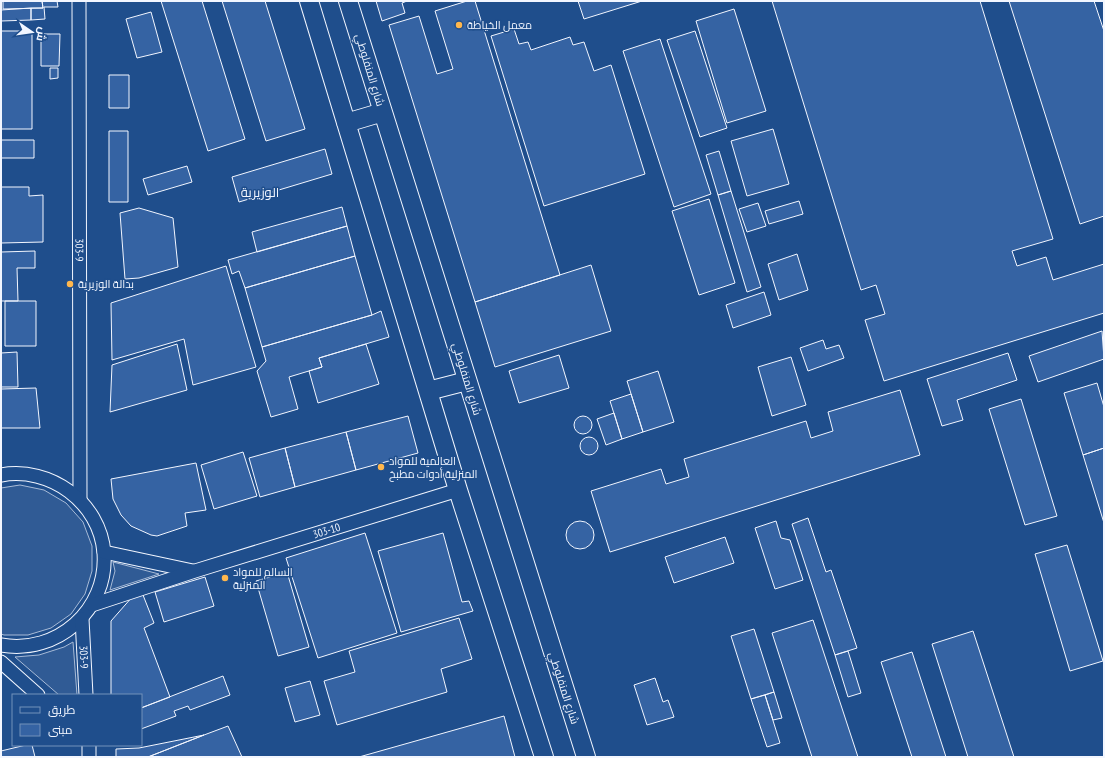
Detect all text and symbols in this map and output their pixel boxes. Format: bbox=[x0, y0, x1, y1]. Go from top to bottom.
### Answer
north arrow bbox=[12, 12, 52, 52]
place label: معمل الخياطة bbox=[467, 18, 532, 32]
marker: معمل الخياطة bbox=[454, 20, 464, 30]
text: ش bbox=[33, 26, 50, 43]
street label: شارع المنفلوطي bbox=[350, 32, 388, 108]
district label: الوزيرية bbox=[241, 184, 279, 201]
street label: 303-9 bbox=[72, 238, 87, 262]
place label: بدالة الوزيرية bbox=[78, 277, 134, 291]
marker: بدالة الوزيرية bbox=[65, 279, 75, 289]
street label: شارع المنفلوطي bbox=[447, 341, 485, 417]
place label: العالمية للمواد المنزلية أدوات مطبخ bbox=[389, 454, 478, 482]
marker: العالمية للمواد المنزلية أدوات مطبخ bbox=[376, 462, 386, 472]
street label: 303-10 bbox=[311, 520, 342, 541]
place label: السالم للمواد المنزلية bbox=[233, 565, 293, 592]
marker: السالم للمواد المنزلية bbox=[220, 573, 230, 583]
street label: 303-9 bbox=[76, 645, 92, 669]
street label: شارع المنفلوطي bbox=[544, 650, 582, 726]
legend bbox=[12, 694, 142, 746]
text: طريق bbox=[48, 702, 76, 717]
text: مبنى bbox=[48, 722, 73, 737]

